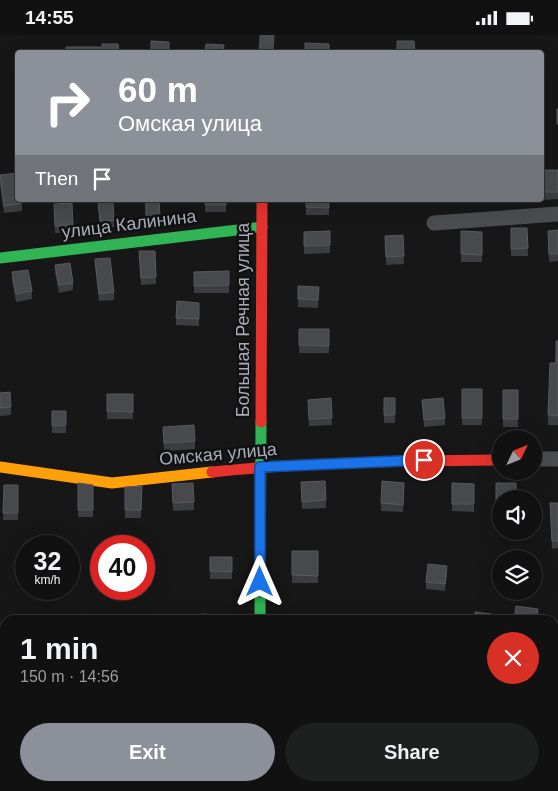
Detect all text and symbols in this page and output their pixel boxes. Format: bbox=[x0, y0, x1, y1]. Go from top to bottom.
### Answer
text: 14:55 bbox=[25, 7, 74, 28]
icon: right bbox=[35, 70, 100, 135]
text: 60 m bbox=[118, 70, 198, 109]
text: Омская улица bbox=[118, 111, 262, 136]
icon: arrive bbox=[88, 165, 116, 193]
text: Then bbox=[35, 168, 78, 189]
street label: улица Калинина bbox=[61, 206, 198, 242]
street label: Большая Речная улица bbox=[233, 222, 253, 417]
north arrow bbox=[492, 430, 542, 480]
map controls bbox=[492, 430, 542, 600]
street label: Омская улица bbox=[158, 439, 279, 469]
pin bbox=[403, 439, 445, 481]
icon: arrive bbox=[410, 446, 438, 474]
button: sound bbox=[492, 490, 542, 540]
speed limit sign: 40 bbox=[90, 535, 155, 600]
text: 32 bbox=[34, 547, 61, 575]
button: layers bbox=[492, 550, 542, 600]
position arrow bbox=[233, 555, 285, 607]
text: km/h bbox=[34, 573, 61, 587]
text: 1 min bbox=[20, 632, 98, 665]
button: close bbox=[487, 632, 539, 684]
text: 150 m · 14:56 bbox=[20, 668, 119, 685]
button: Exit bbox=[20, 723, 275, 781]
button: Share bbox=[285, 723, 539, 781]

